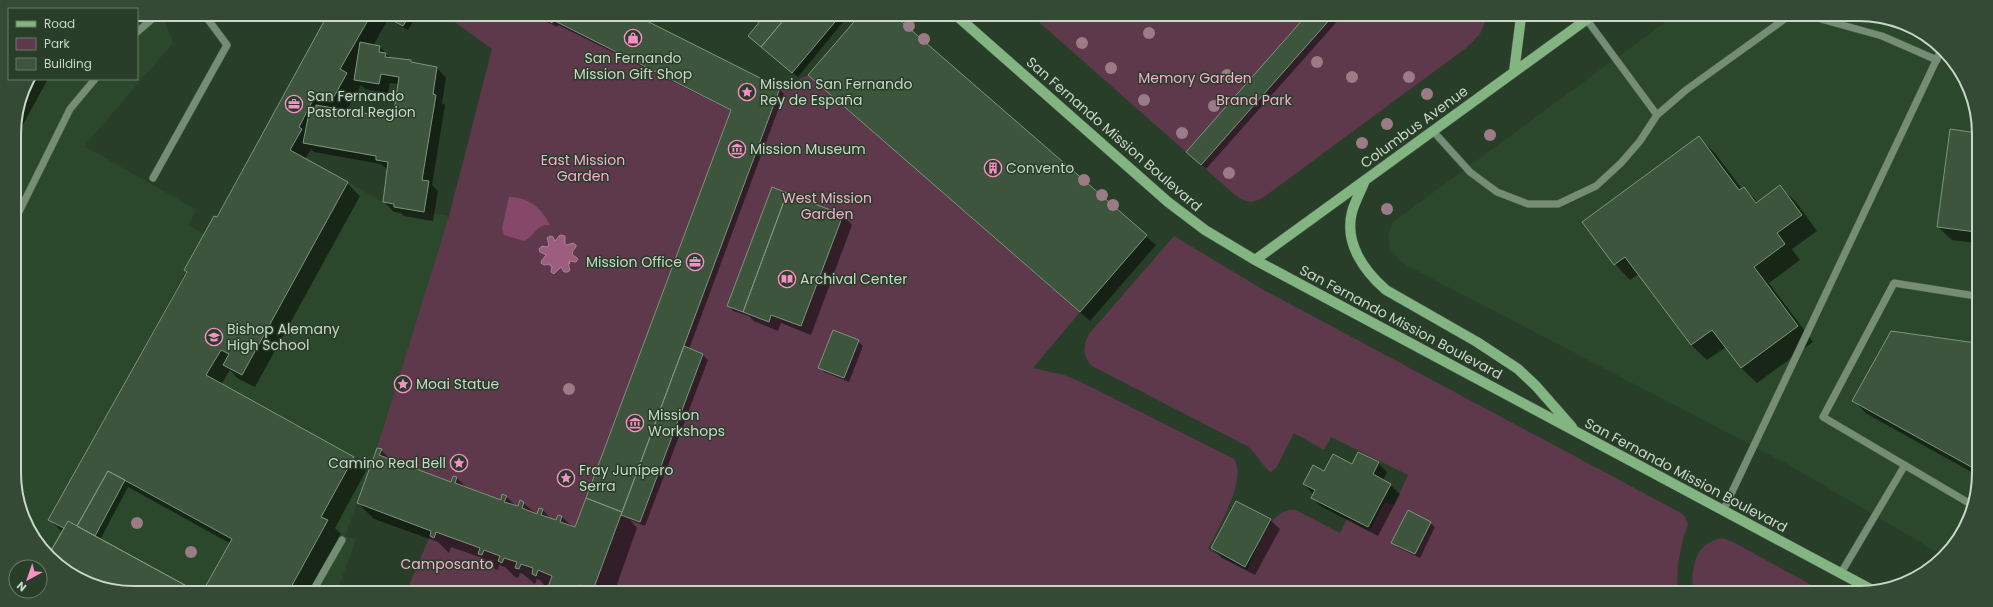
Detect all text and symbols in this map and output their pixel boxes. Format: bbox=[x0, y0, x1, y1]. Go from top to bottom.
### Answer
legend bbox=[8, 8, 138, 80]
text: Road bbox=[44, 15, 75, 32]
shop icon: San Fernando Mission Gift Shop bbox=[623, 28, 643, 48]
text: Park bbox=[44, 35, 71, 52]
place label: San Fernando Mission Gift Shop bbox=[574, 48, 692, 84]
street label: San Fernando Mission Boulevard bbox=[1022, 52, 1206, 216]
text: Building bbox=[44, 55, 92, 72]
park label: Memory Garden bbox=[1138, 68, 1252, 88]
place label: Mission San Fernando Rey de España bbox=[760, 74, 912, 110]
street label: Columbus Avenue bbox=[1356, 81, 1472, 173]
place icon: Mission San Fernando Rey de España bbox=[737, 82, 757, 102]
place label: San Fernando Pastoral Region bbox=[307, 86, 416, 122]
park label: Brand Park bbox=[1216, 90, 1293, 110]
office icon: San Fernando Pastoral Region bbox=[284, 94, 304, 114]
museum icon: Mission Museum bbox=[727, 139, 747, 159]
place label: Mission Museum bbox=[750, 139, 866, 159]
park label: East Mission Garden bbox=[541, 150, 625, 186]
building icon: Convento bbox=[983, 158, 1003, 178]
place label: Convento bbox=[1006, 158, 1074, 178]
park label: West Mission Garden bbox=[782, 188, 872, 224]
place label: Mission Office bbox=[586, 252, 682, 272]
office icon: Mission Office bbox=[685, 252, 705, 272]
street label: San Fernando Mission Boulevard bbox=[1296, 260, 1506, 384]
library icon: Archival Center bbox=[777, 269, 797, 289]
place label: Archival Center bbox=[800, 269, 908, 289]
place label: Bishop Alemany High School bbox=[227, 319, 340, 355]
school or university icon: Bishop Alemany High School bbox=[204, 327, 224, 347]
place icon: Moai Statue bbox=[393, 374, 413, 394]
place label: Moai Statue bbox=[416, 374, 499, 394]
place label: Mission Workshops bbox=[648, 405, 725, 441]
museum icon: Mission Workshops bbox=[625, 413, 645, 433]
street label: San Fernando Mission Boulevard bbox=[1581, 413, 1791, 537]
place label: Camino Real Bell bbox=[328, 453, 446, 473]
place icon: Camino Real Bell bbox=[449, 453, 469, 473]
place label: Fray Junípero Serra bbox=[579, 460, 674, 496]
place icon: Fray Junípero Serra bbox=[556, 468, 576, 488]
park label: Camposanto bbox=[401, 554, 493, 574]
north arrow bbox=[8, 559, 48, 599]
text: N bbox=[13, 578, 30, 595]

